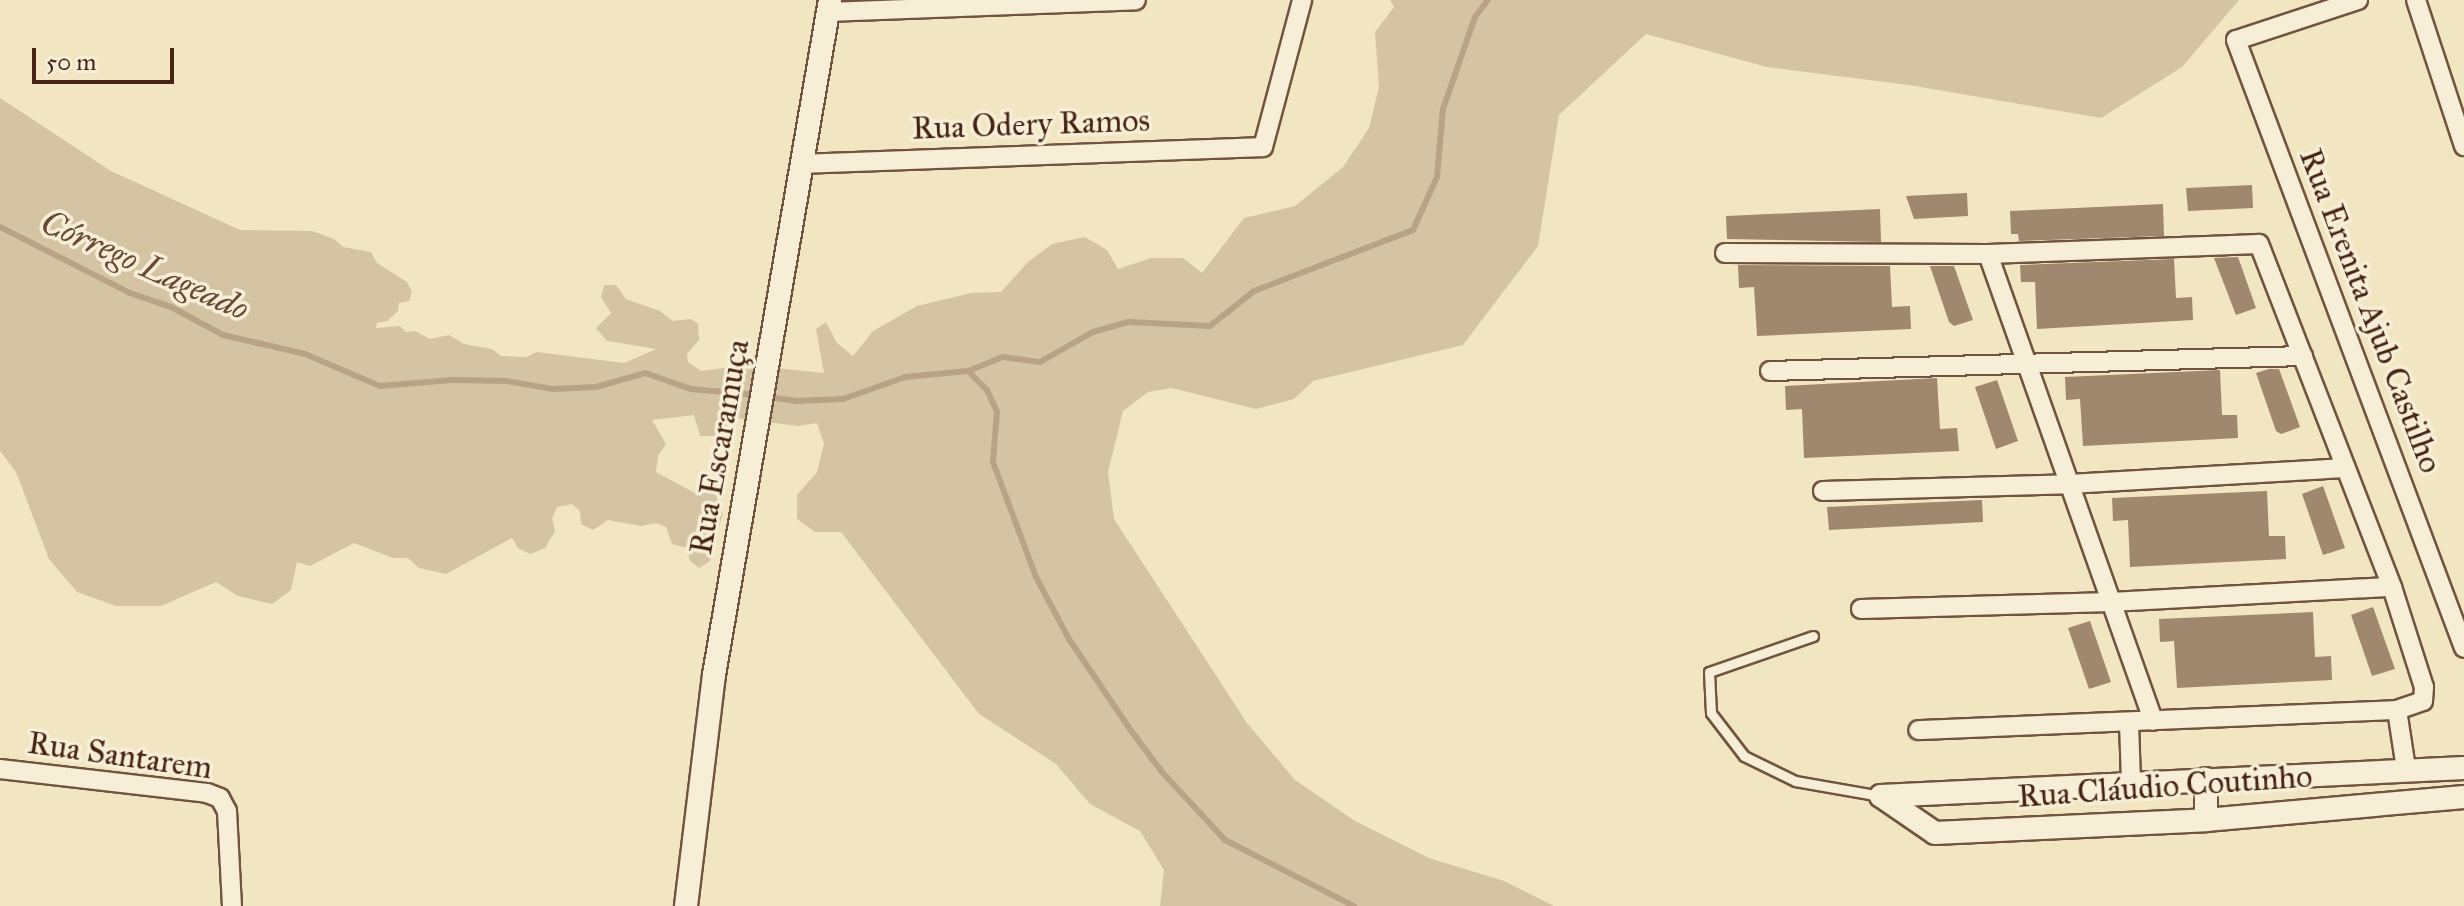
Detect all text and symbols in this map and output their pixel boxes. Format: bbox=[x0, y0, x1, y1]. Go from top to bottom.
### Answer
scale bar bbox=[36, 32, 178, 82]
text: 50 m bbox=[46, 47, 96, 77]
street label: Rua Odery Ramos bbox=[911, 102, 1151, 148]
street label: Rua Erenita Ajub Castilho bbox=[2290, 144, 2450, 478]
water label: Córrego Lageado bbox=[35, 201, 255, 329]
street label: Rua Escaramuça bbox=[682, 337, 758, 557]
street label: Rua Santarem bbox=[25, 724, 215, 788]
street label: Rua Cláudio Coutinho bbox=[2016, 758, 2314, 816]

